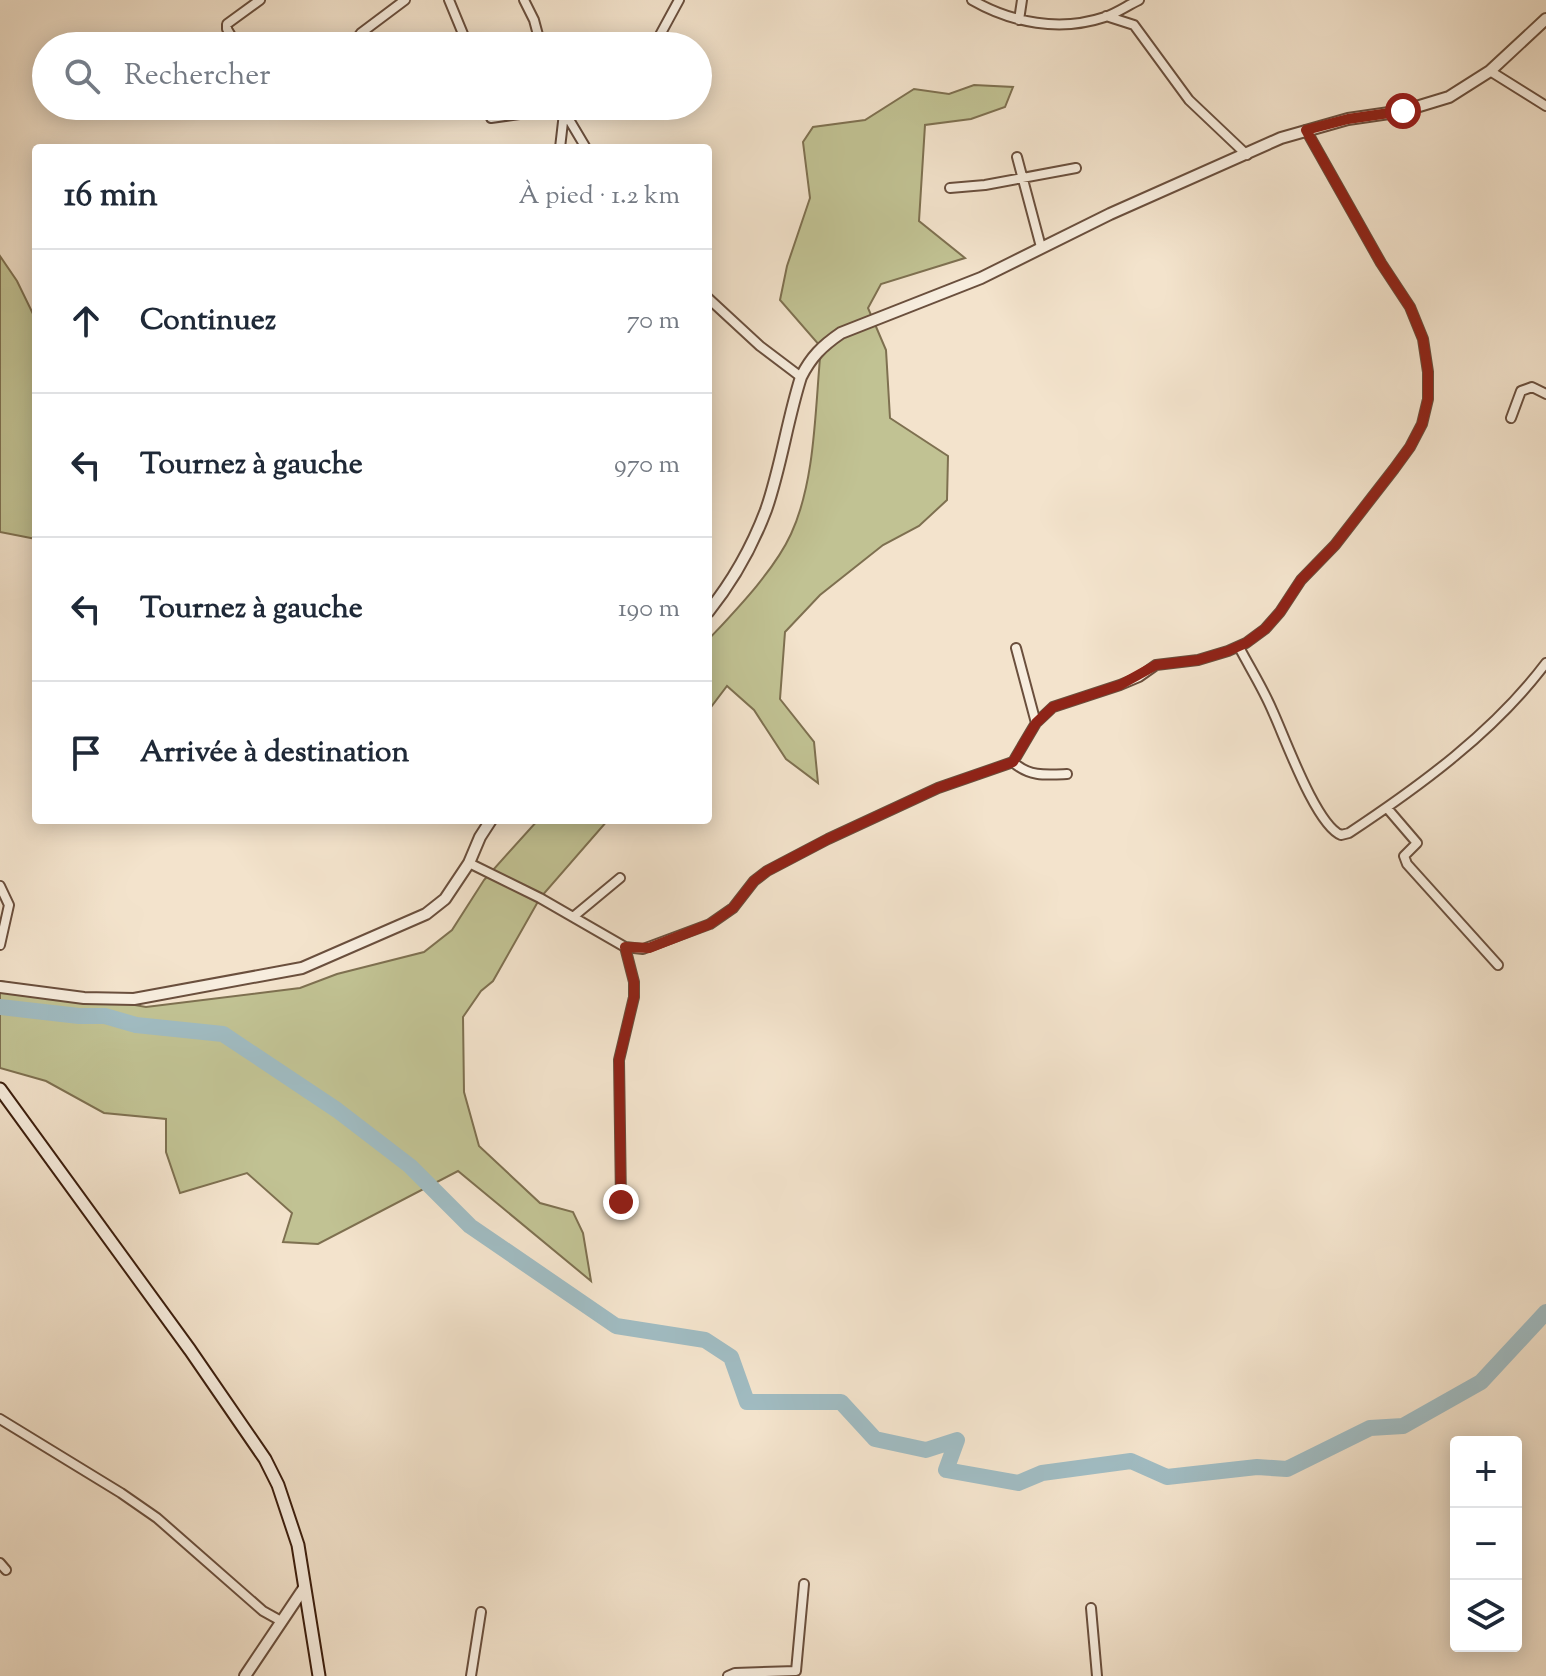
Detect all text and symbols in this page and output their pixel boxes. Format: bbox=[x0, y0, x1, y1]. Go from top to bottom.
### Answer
search box bbox=[32, 32, 712, 120]
icon: search bbox=[60, 54, 104, 98]
text: Rechercher bbox=[124, 55, 271, 98]
route start bbox=[1385, 93, 1421, 129]
text: 16 min bbox=[64, 172, 158, 221]
text: À pied · 1.2 km bbox=[518, 178, 680, 215]
icon: ahead bbox=[64, 299, 108, 343]
text: Continuez bbox=[140, 300, 276, 343]
text: 70 m bbox=[627, 303, 680, 340]
icon: left bbox=[64, 443, 108, 487]
text: Tournez à gauche bbox=[140, 444, 363, 487]
text: 970 m bbox=[614, 447, 680, 484]
icon: left bbox=[64, 587, 108, 631]
text: Tournez à gauche bbox=[140, 588, 363, 631]
text: 190 m bbox=[618, 591, 680, 628]
icon: arrive bbox=[64, 731, 108, 775]
text: Arrivée à destination bbox=[140, 732, 409, 775]
route end bbox=[603, 1184, 639, 1220]
map controls bbox=[1450, 1436, 1522, 1652]
button: + bbox=[1450, 1436, 1522, 1508]
button: − bbox=[1450, 1508, 1522, 1580]
button: layers bbox=[1450, 1580, 1522, 1652]

